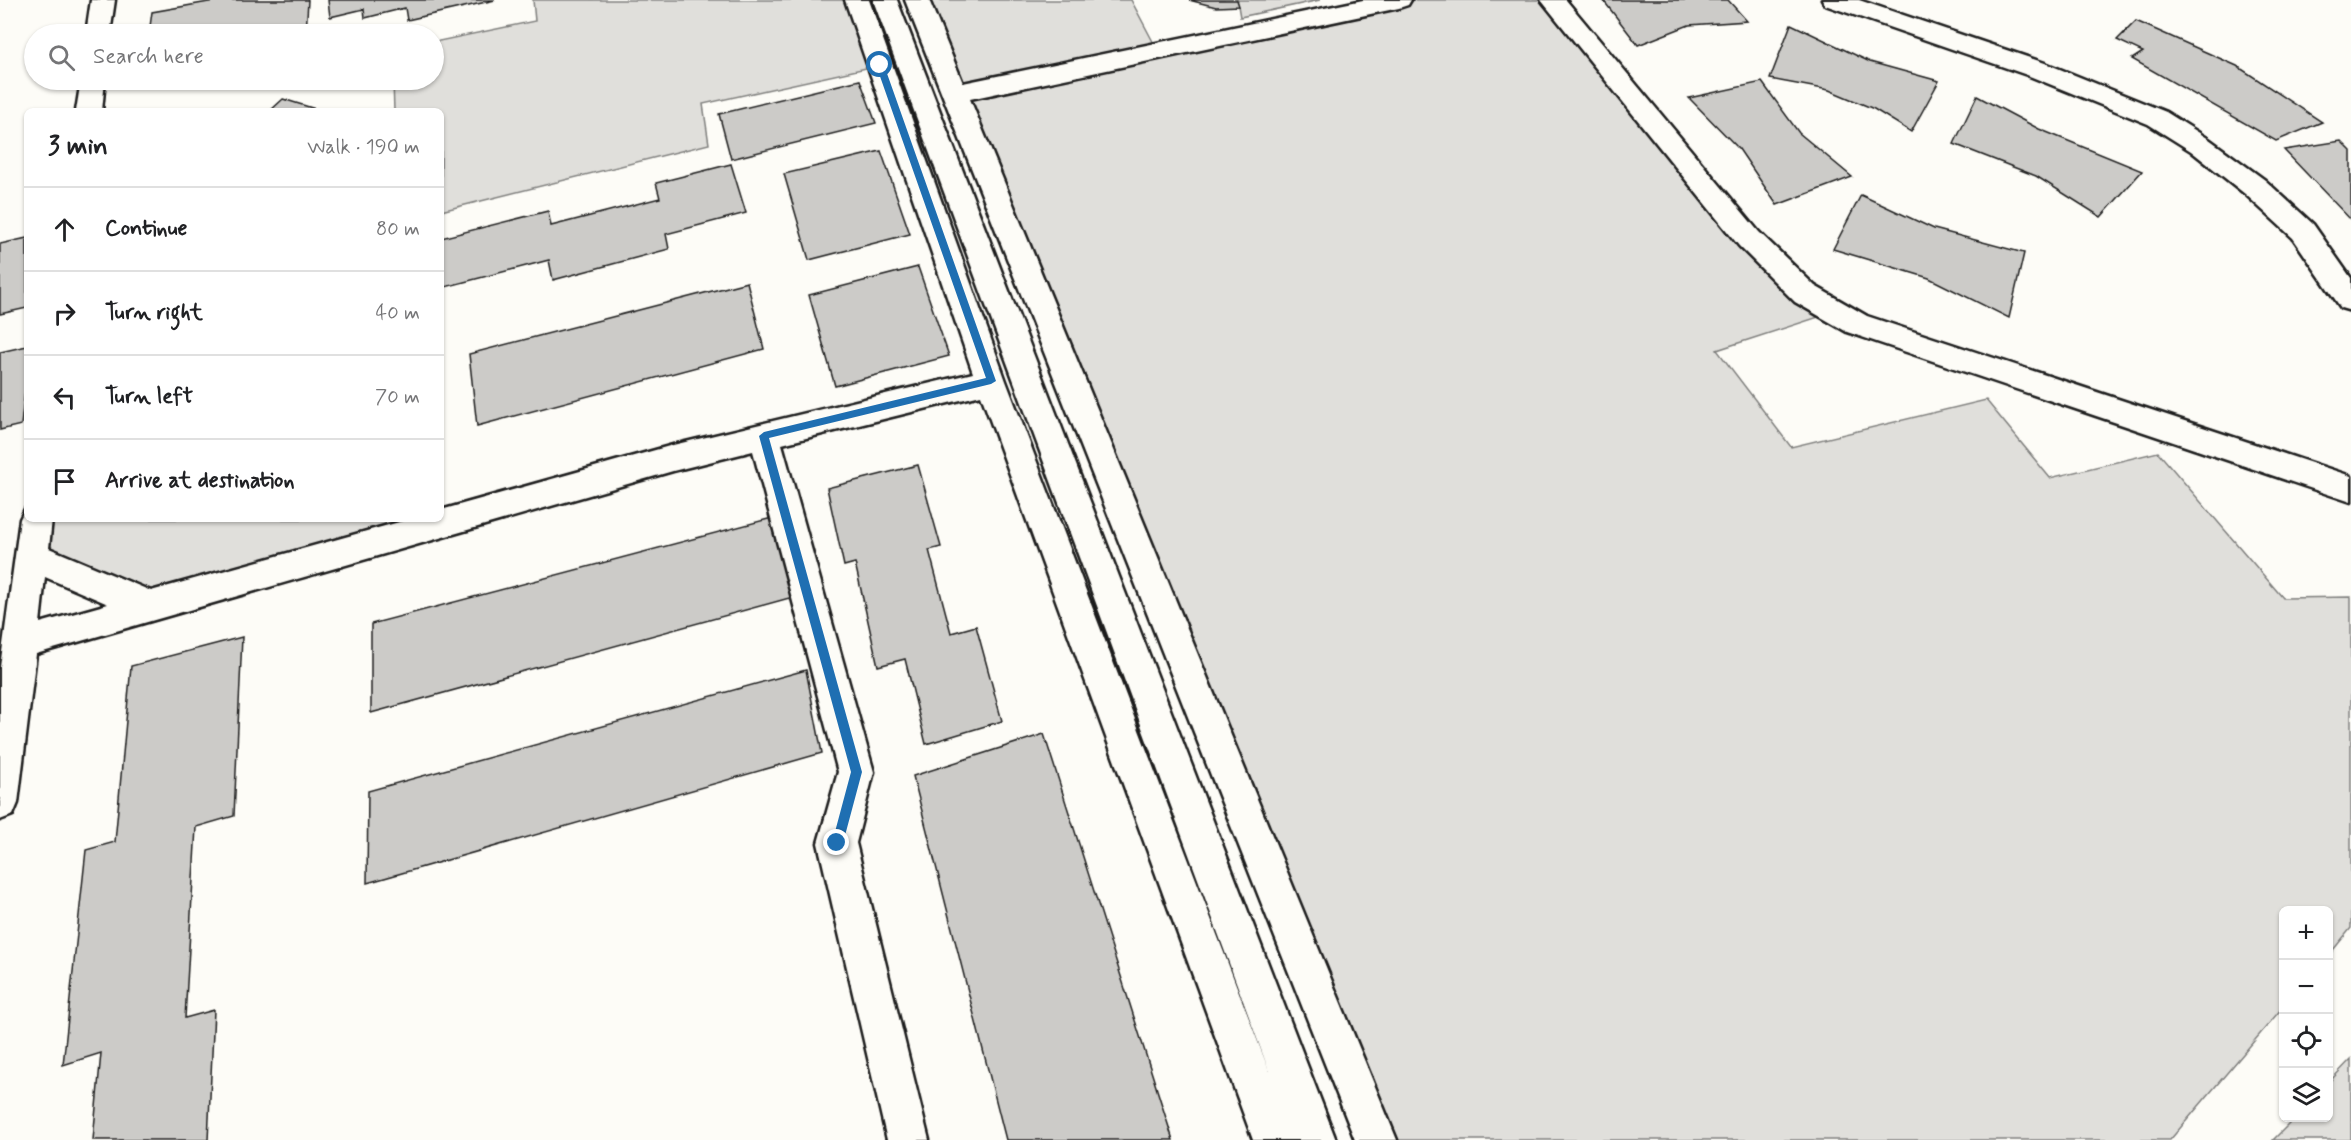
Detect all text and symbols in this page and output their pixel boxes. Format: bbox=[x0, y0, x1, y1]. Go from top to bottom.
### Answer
search box bbox=[24, 24, 444, 90]
icon: search bbox=[45, 41, 78, 74]
text: Search here bbox=[93, 43, 204, 71]
route start bbox=[866, 51, 892, 77]
text: 3 min bbox=[48, 130, 108, 164]
text: Walk · 190 m bbox=[307, 134, 420, 161]
icon: ahead bbox=[48, 213, 81, 246]
text: Continue bbox=[105, 215, 187, 243]
text: 80 m bbox=[376, 216, 420, 243]
icon: right bbox=[48, 297, 81, 330]
text: Turn right bbox=[105, 299, 203, 327]
text: 40 m bbox=[376, 300, 420, 327]
icon: left bbox=[48, 381, 81, 414]
text: Turn left bbox=[105, 383, 193, 411]
text: 70 m bbox=[375, 384, 420, 411]
icon: arrive bbox=[48, 465, 81, 498]
text: Arrive at destination bbox=[105, 467, 295, 495]
route end bbox=[823, 829, 849, 855]
map controls bbox=[2279, 906, 2333, 1122]
button: + bbox=[2279, 906, 2333, 960]
button: − bbox=[2279, 960, 2333, 1014]
button: locate bbox=[2279, 1014, 2333, 1068]
button: layers bbox=[2279, 1068, 2333, 1122]

